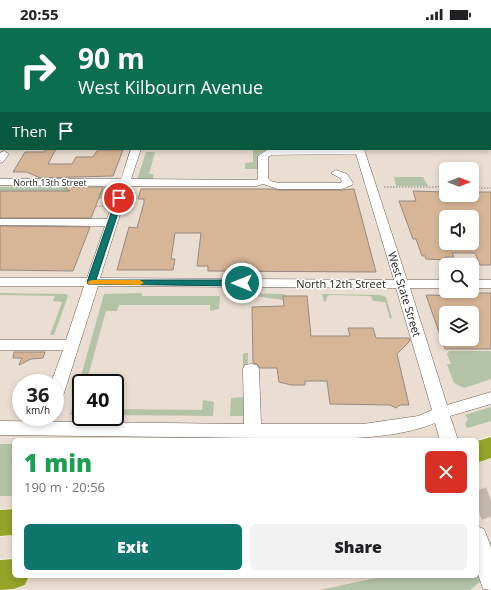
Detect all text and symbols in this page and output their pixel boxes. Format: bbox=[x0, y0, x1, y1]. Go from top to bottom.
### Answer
text: 20:55 bbox=[20, 4, 59, 24]
text: 90 m bbox=[78, 39, 145, 77]
icon: right bbox=[12, 44, 64, 96]
text: West Kilbourn Avenue bbox=[78, 75, 263, 99]
icon: arrive bbox=[55, 120, 77, 142]
text: Then bbox=[12, 121, 47, 141]
north arrow bbox=[439, 162, 479, 202]
map controls bbox=[439, 162, 479, 346]
street label: North 13th Street bbox=[13, 176, 87, 189]
pin bbox=[102, 181, 136, 215]
icon: arrive bbox=[108, 187, 130, 209]
button: sound bbox=[439, 210, 479, 250]
street label: West State Street bbox=[385, 250, 425, 338]
button: search bbox=[439, 258, 479, 298]
position arrow bbox=[221, 262, 263, 304]
street label: North 12th Street bbox=[296, 276, 386, 291]
button: layers bbox=[439, 306, 479, 346]
speed limit sign: 40 bbox=[72, 374, 124, 426]
text: 36 bbox=[27, 381, 49, 408]
text: km/h bbox=[26, 403, 50, 417]
text: 1 min bbox=[24, 446, 92, 479]
button: close bbox=[425, 451, 467, 493]
text: 190 m · 20:56 bbox=[24, 478, 105, 496]
button: Exit bbox=[24, 524, 242, 570]
button: Share bbox=[250, 524, 467, 570]

